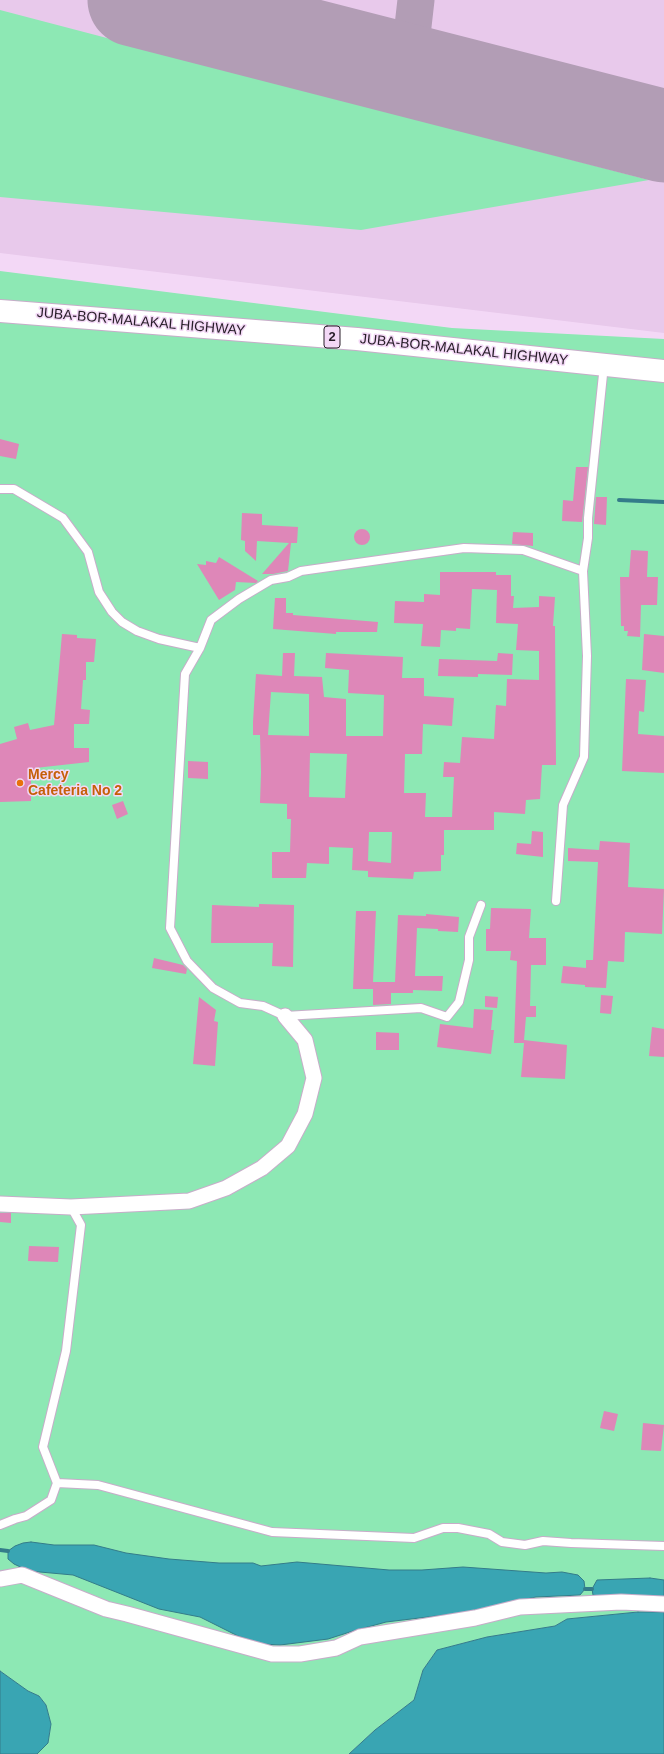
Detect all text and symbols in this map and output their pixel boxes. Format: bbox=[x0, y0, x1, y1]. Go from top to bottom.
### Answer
street label: JUBA-BOR-MALAKAL HIGHWAY bbox=[36, 305, 246, 339]
road number: 2 bbox=[324, 326, 340, 348]
street label: JUBA-BOR-MALAKAL HIGHWAY bbox=[359, 331, 569, 369]
place label: Mercy Cafeteria No 2 bbox=[28, 767, 122, 800]
marker: Mercy Cafeteria No 2 bbox=[15, 778, 25, 788]

